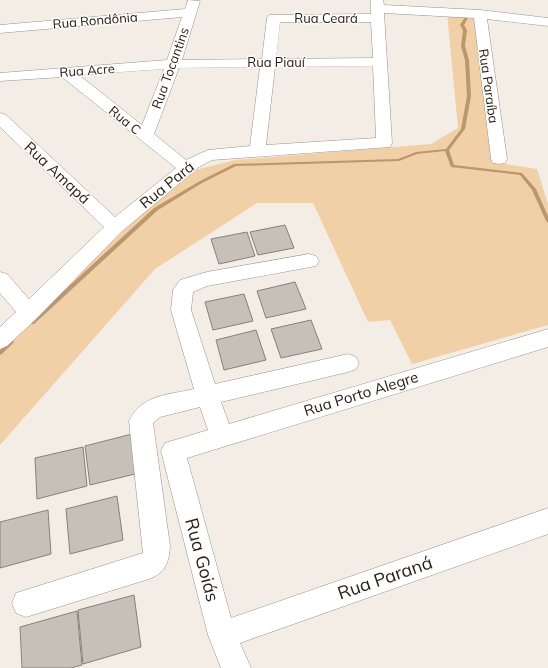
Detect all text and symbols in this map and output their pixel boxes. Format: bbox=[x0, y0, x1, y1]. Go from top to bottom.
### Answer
street label: Rua Rondônia bbox=[52, 8, 138, 32]
street label: Rua Ceará bbox=[294, 10, 358, 26]
street label: Rua Tocantins bbox=[148, 25, 192, 111]
street label: Rua Paraíba bbox=[476, 48, 502, 124]
street label: Rua Piauí bbox=[247, 54, 306, 70]
street label: Rua Acre bbox=[59, 60, 115, 80]
street label: Rua C bbox=[106, 102, 144, 138]
street label: Rua Amapá bbox=[20, 137, 94, 208]
street label: Rua Pará bbox=[136, 157, 198, 212]
street label: Rua Porto Alegre bbox=[301, 367, 420, 420]
street label: Rua Goiás bbox=[180, 515, 225, 604]
street label: Rua Paraná bbox=[334, 551, 435, 605]

